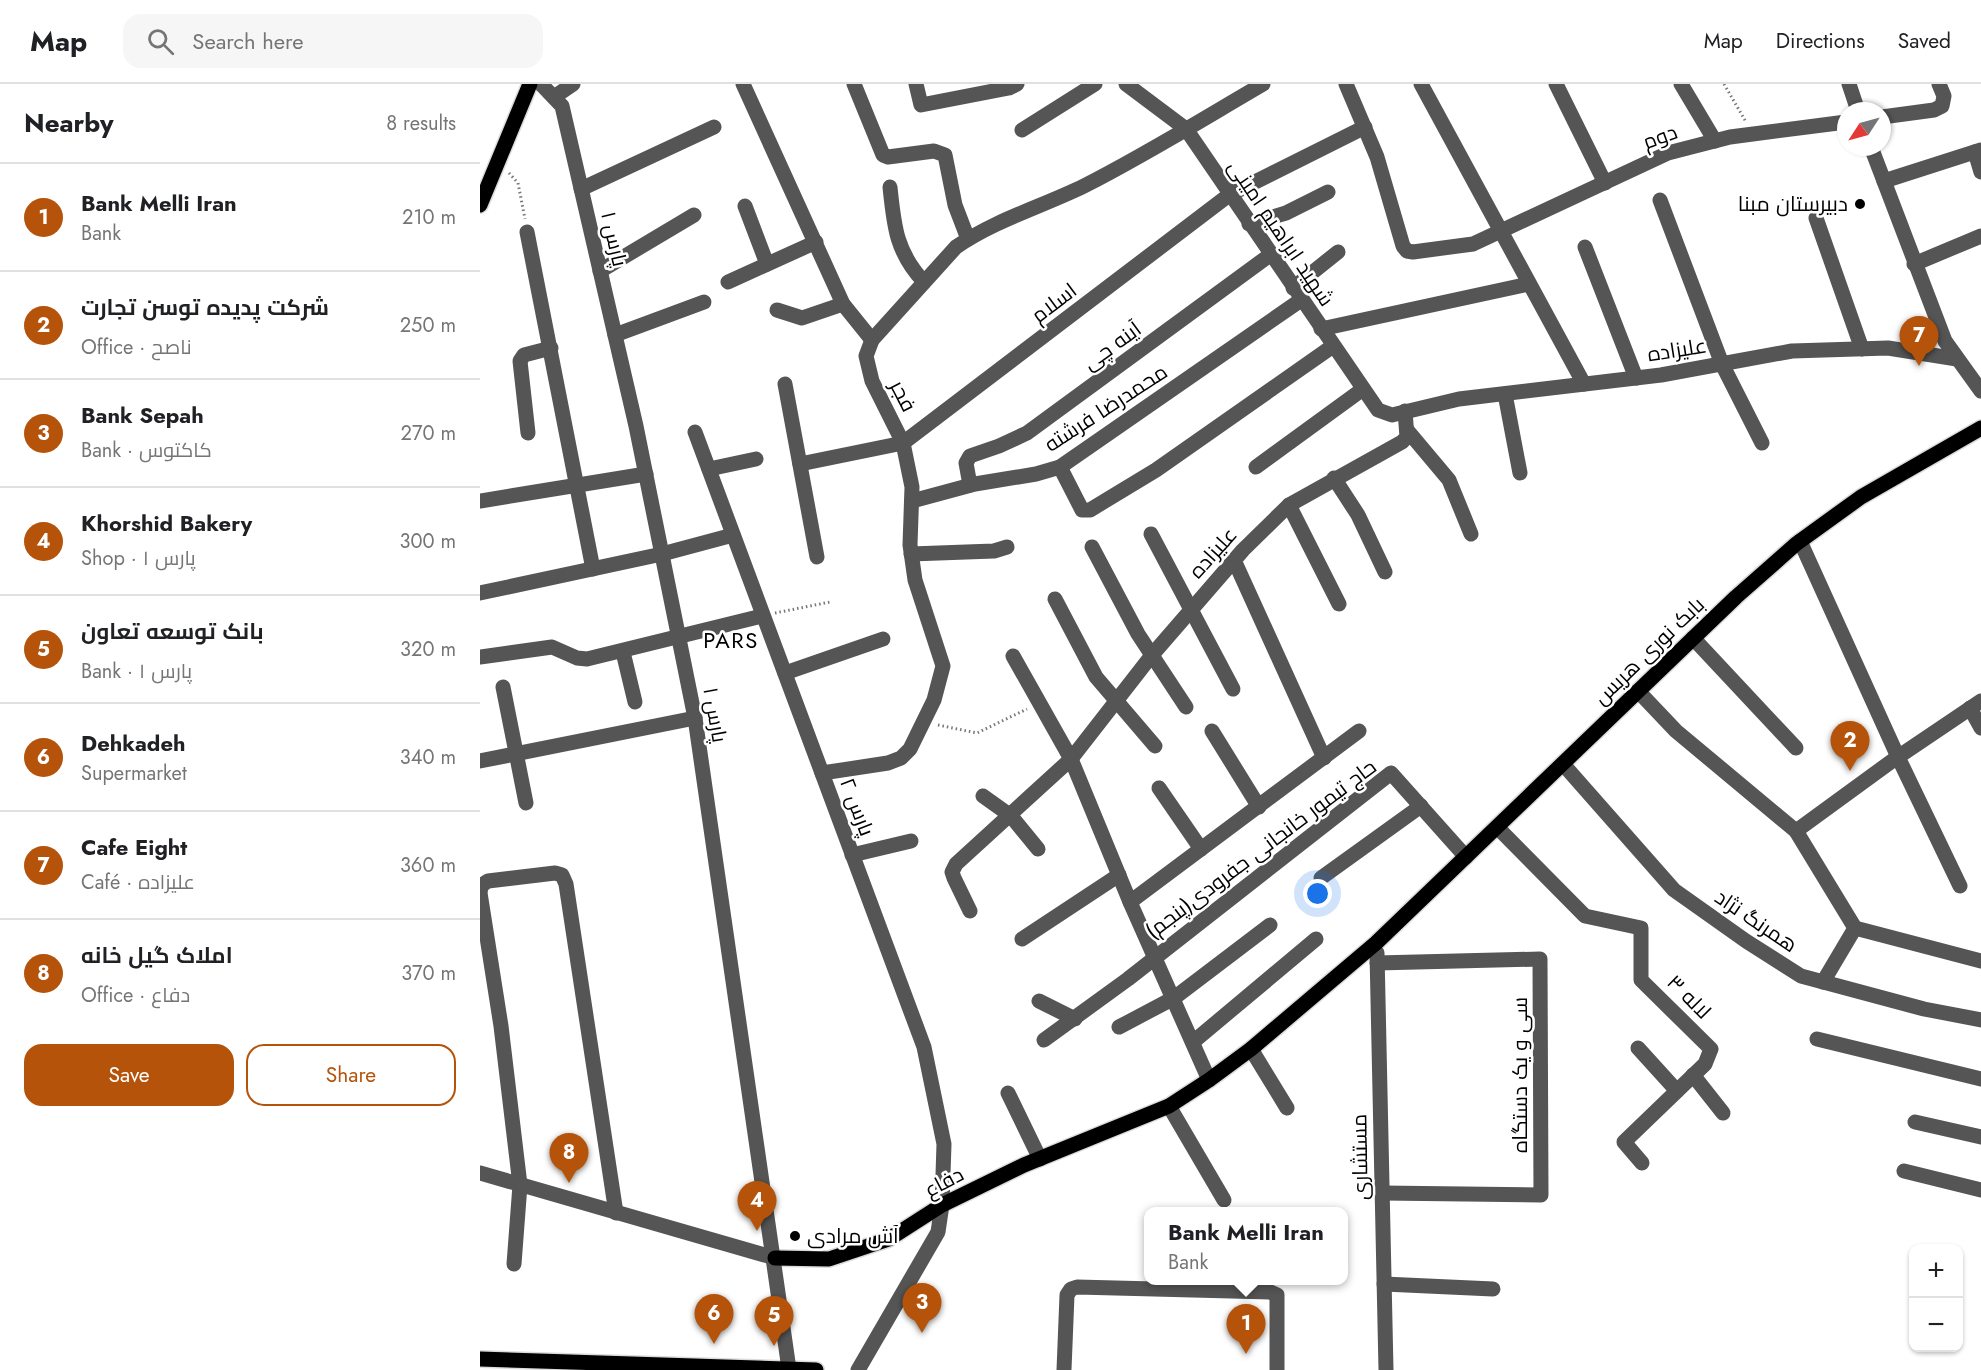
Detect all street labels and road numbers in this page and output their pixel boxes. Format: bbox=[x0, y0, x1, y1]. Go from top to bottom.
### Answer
street label: دوم bbox=[1639, 117, 1681, 157]
street label: شهید ابراهیم امینی bbox=[1221, 154, 1341, 312]
street label: پارس ۱ bbox=[593, 209, 635, 270]
street label: اسلام bbox=[1025, 276, 1083, 330]
street label: آینه چی bbox=[1076, 314, 1148, 378]
street label: علیزاده bbox=[1645, 331, 1709, 369]
street label: محمدرضا فرشته bbox=[1038, 357, 1174, 459]
street label: فجر bbox=[882, 374, 924, 417]
street label: علیزاده bbox=[1182, 521, 1244, 585]
street label: بابک نوری هریس bbox=[1587, 590, 1711, 712]
street label: پارس ۱ bbox=[695, 685, 735, 745]
street label: حاج تیمور خانجانی جفرودی(پنجم) bbox=[1139, 752, 1383, 946]
street label: پارس ۲ bbox=[832, 774, 882, 841]
street label: همرنگ نژاد bbox=[1709, 882, 1803, 960]
street label: لاله ۳ bbox=[1660, 968, 1718, 1026]
street label: سی و یک دستگاه bbox=[1505, 997, 1535, 1153]
street label: مستشاری bbox=[1344, 1114, 1376, 1200]
street label: دفاع bbox=[919, 1159, 969, 1205]

